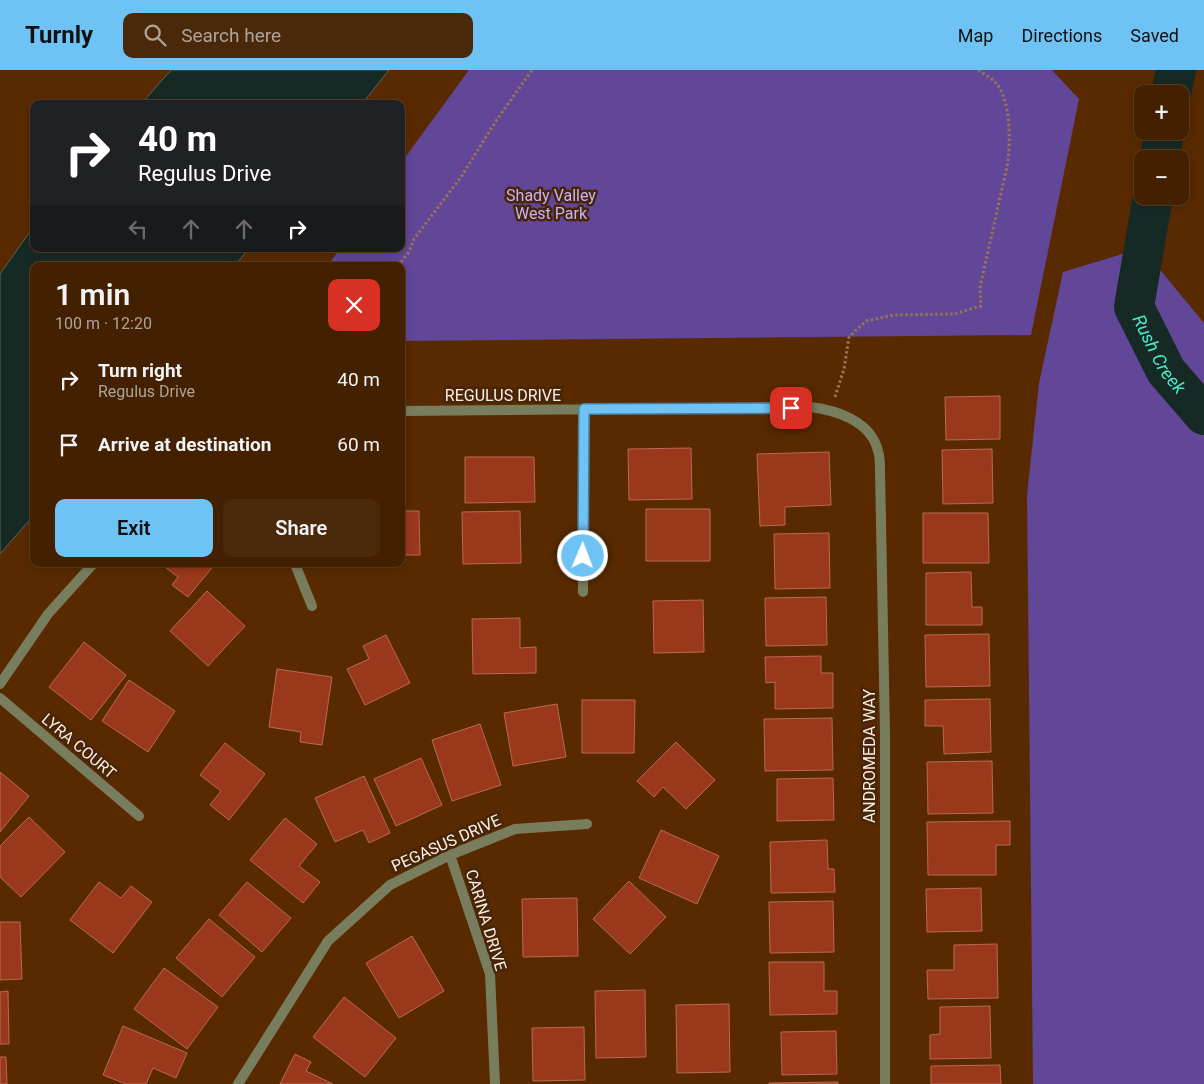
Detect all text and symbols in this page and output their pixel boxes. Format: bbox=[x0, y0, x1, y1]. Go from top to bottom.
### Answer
search box bbox=[123, 13, 473, 58]
text: Turnly bbox=[25, 21, 93, 49]
icon: search bbox=[141, 21, 169, 49]
text: Search here bbox=[181, 24, 281, 47]
text: Map bbox=[958, 25, 993, 46]
text: Directions bbox=[1021, 25, 1102, 46]
text: Saved bbox=[1130, 25, 1179, 46]
map controls bbox=[1134, 85, 1189, 205]
button: + bbox=[1134, 85, 1189, 140]
text: 40 m bbox=[138, 119, 217, 160]
icon: right bbox=[55, 120, 120, 185]
button: − bbox=[1134, 150, 1189, 205]
text: Regulus Drive bbox=[138, 161, 271, 186]
park label: Shady Valley West Park bbox=[506, 186, 596, 223]
icon: left bbox=[124, 215, 152, 243]
icon: ahead bbox=[177, 215, 205, 243]
icon: ahead bbox=[230, 215, 258, 243]
icon: right bbox=[283, 215, 311, 243]
text: 1 min bbox=[55, 277, 130, 312]
button: close bbox=[328, 279, 380, 331]
water label: Rush Creek bbox=[1129, 311, 1192, 398]
text: 100 m · 12:20 bbox=[55, 314, 152, 333]
text: Turn right bbox=[98, 359, 182, 382]
icon: right bbox=[55, 366, 83, 394]
text: 40 m bbox=[337, 368, 380, 391]
text: Regulus Drive bbox=[98, 382, 195, 401]
street label: REGULUS DRIVE bbox=[445, 386, 561, 405]
pin bbox=[770, 387, 812, 429]
icon: arrive bbox=[777, 394, 805, 422]
icon: arrive bbox=[55, 431, 83, 459]
text: Arrive at destination bbox=[98, 433, 271, 456]
text: 60 m bbox=[337, 433, 380, 456]
button: Exit bbox=[55, 499, 213, 557]
button: Share bbox=[223, 499, 380, 557]
position arrow bbox=[556, 529, 608, 581]
street label: ANDROMEDA WAY bbox=[860, 689, 879, 823]
street label: LYRA COURT bbox=[38, 709, 120, 783]
street label: PEGASUS DRIVE bbox=[388, 810, 504, 876]
street label: CARINA DRIVE bbox=[462, 867, 510, 973]

